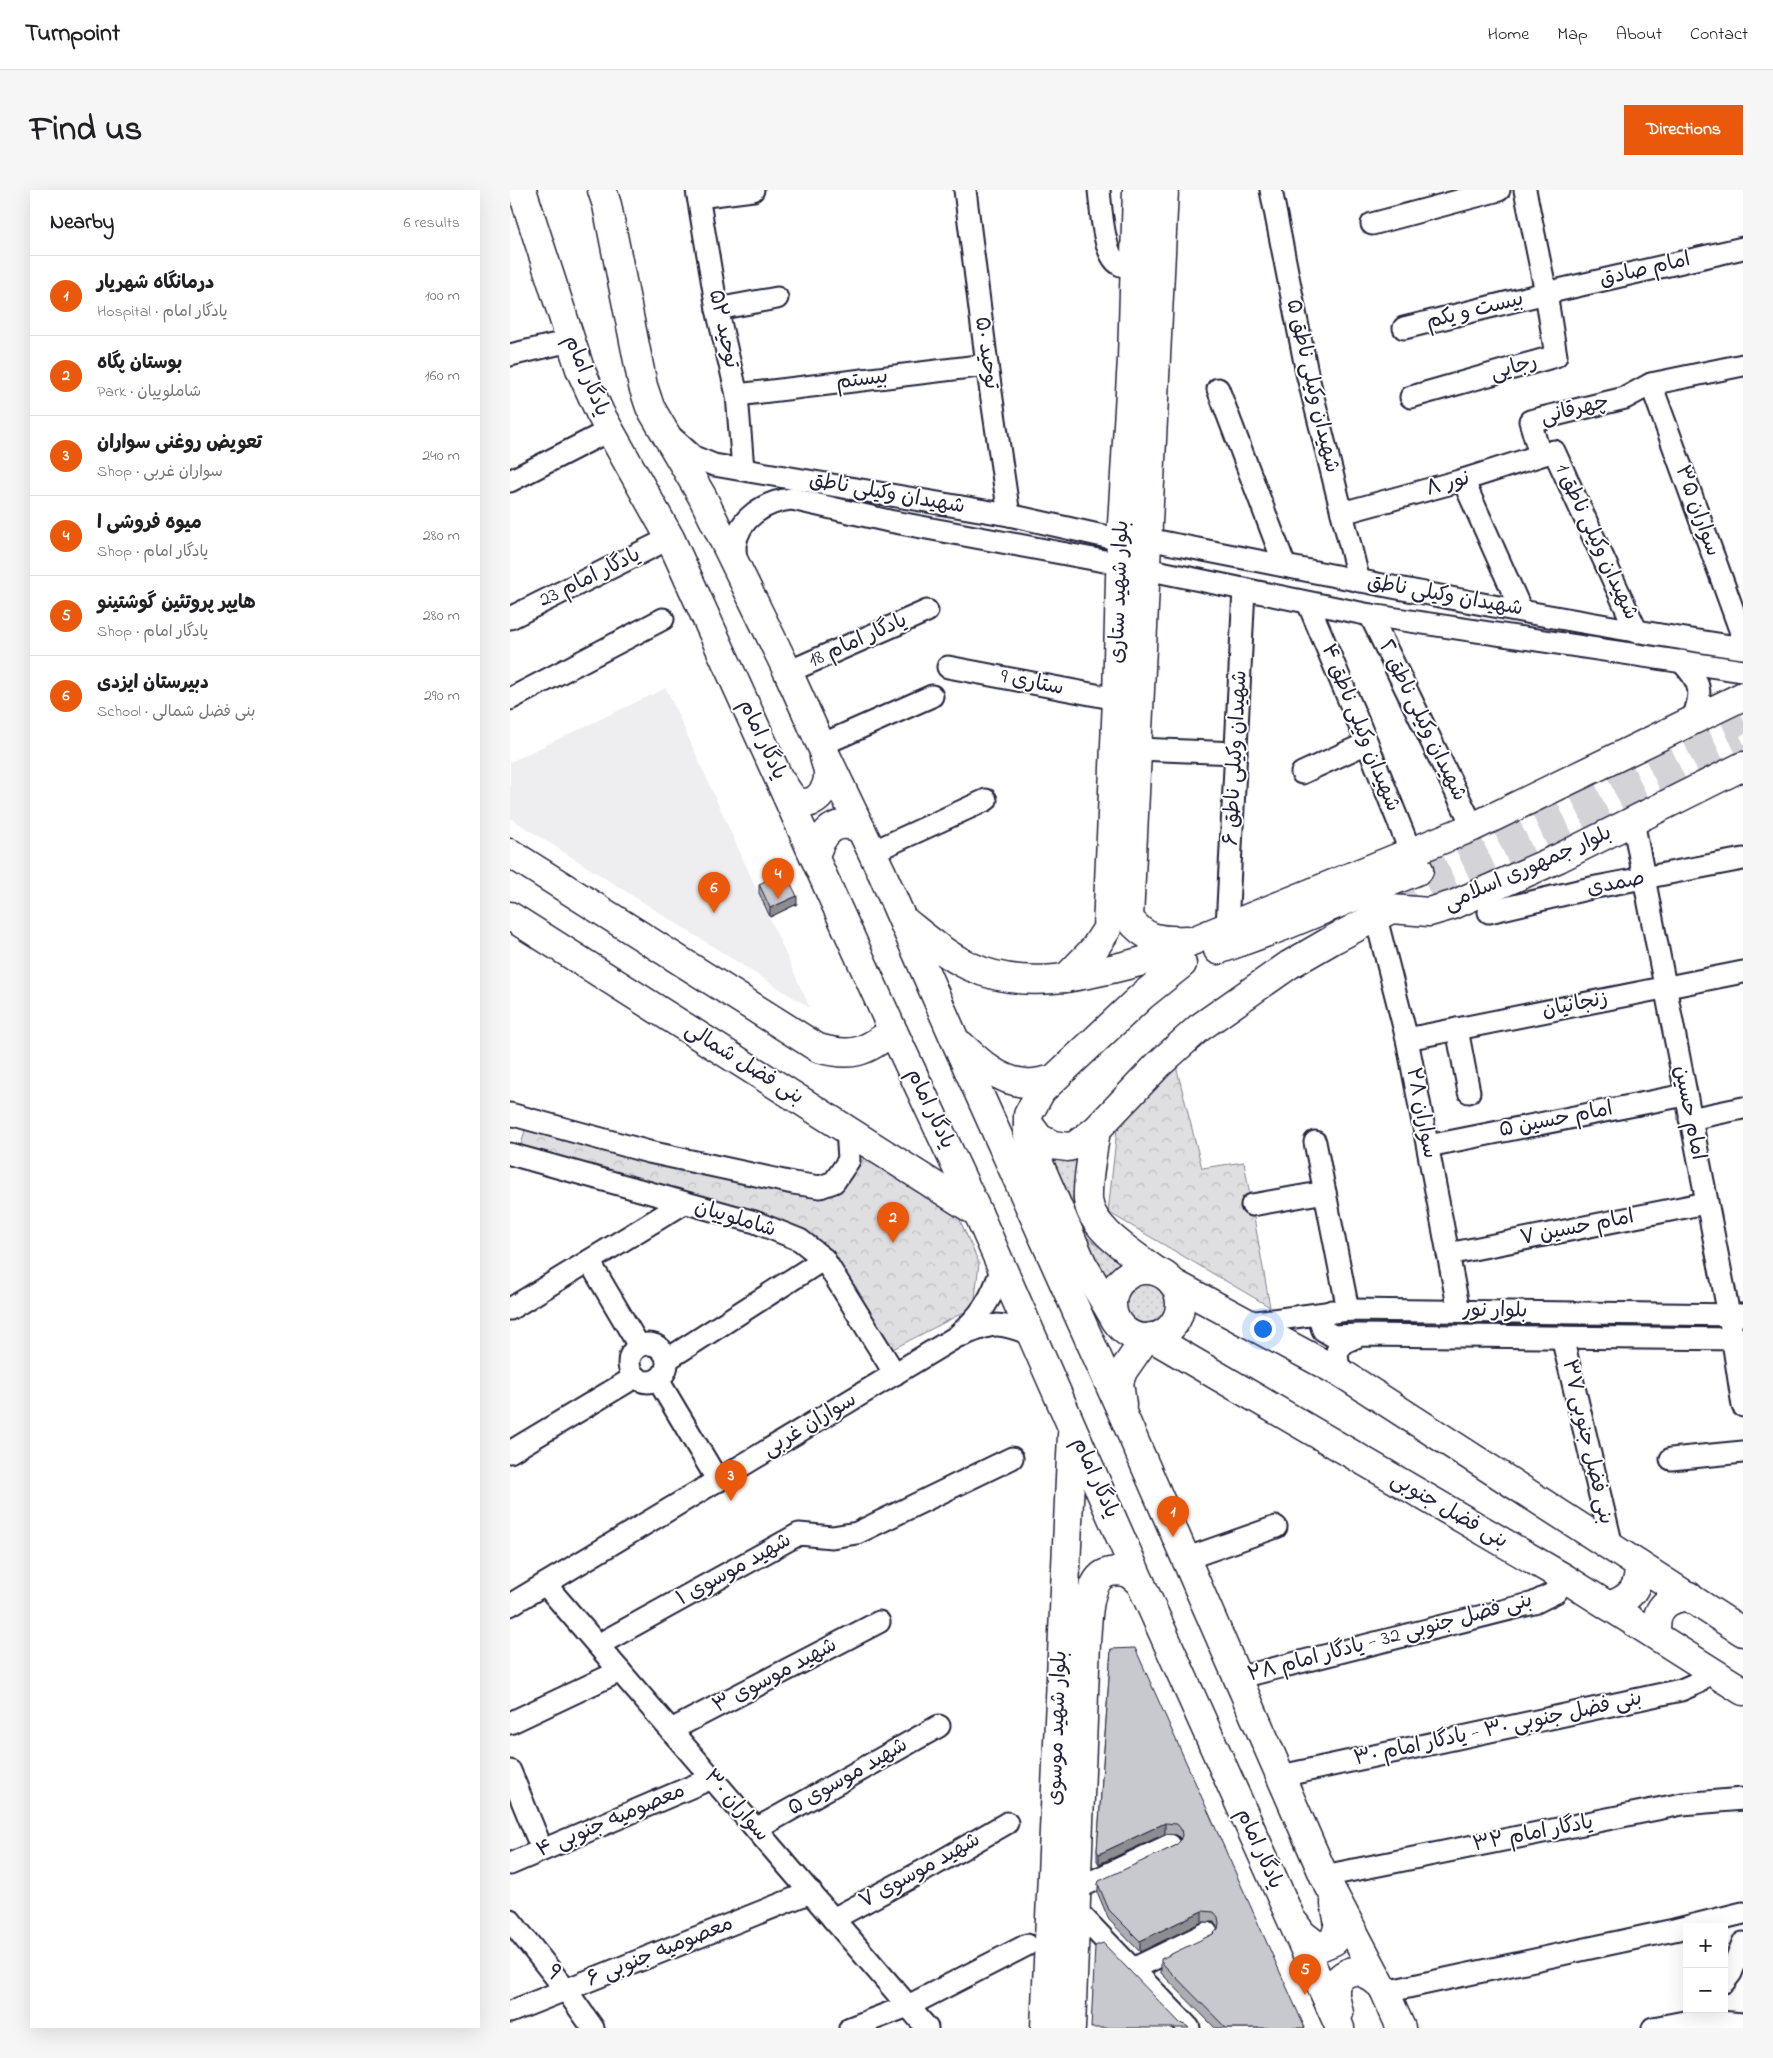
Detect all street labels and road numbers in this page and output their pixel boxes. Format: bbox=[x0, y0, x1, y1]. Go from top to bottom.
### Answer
street label: امام صادق bbox=[1596, 245, 1694, 295]
street label: بیست و یکم bbox=[1423, 284, 1527, 338]
street label: توحید ۵۲ bbox=[700, 287, 746, 372]
street label: شهیدان وکیلی ناطق ۵ bbox=[1277, 296, 1347, 476]
street label: توحید ۵۰ bbox=[966, 315, 1006, 392]
street label: یادگار امام bbox=[555, 331, 617, 421]
street label: رجایی bbox=[1487, 347, 1541, 389]
street label: بیستم bbox=[834, 362, 890, 398]
street label: چهرقانی bbox=[1538, 387, 1612, 433]
street label: شهیدان وکیلی ناطق 1 bbox=[1547, 459, 1645, 625]
street label: سواران ۳۵ bbox=[1667, 461, 1727, 561]
street label: نور ۸ bbox=[1423, 463, 1473, 505]
street label: شهیدان وکیلی ناطق bbox=[807, 466, 967, 522]
street label: بلوار شهید ستاری bbox=[1103, 520, 1137, 664]
street label: یادگار امام 23 bbox=[534, 540, 646, 616]
street label: شهیدان وکیلی ناطق bbox=[1365, 568, 1525, 624]
street label: یادگار امام 18 bbox=[804, 606, 912, 676]
street label: شهیدان وکیلی ناطق ٢ bbox=[1370, 636, 1474, 806]
street label: شهیدان وکیلی ناطق ۴ bbox=[1313, 640, 1407, 816]
street label: ستاری 9 bbox=[998, 662, 1066, 704]
street label: شهیدان وکیلی ناطق ۶ bbox=[1216, 670, 1256, 846]
street label: یادگار امام bbox=[730, 695, 794, 785]
street label: بلوار جمهوری اسلامی bbox=[1439, 819, 1617, 919]
street label: صمدی bbox=[1585, 864, 1647, 904]
street label: زنجانیان bbox=[1540, 984, 1610, 1026]
street label: بنی فضل شمالی bbox=[679, 1015, 809, 1113]
street label: امام حسین bbox=[1665, 1063, 1713, 1163]
street label: یادگار امام bbox=[898, 1064, 962, 1154]
street label: سواران ۲۸ bbox=[1397, 1065, 1445, 1161]
street label: امام حسین ۵ bbox=[1496, 1094, 1616, 1146]
street label: شاملوییان bbox=[691, 1192, 779, 1246]
street label: امام حسین ۷ bbox=[1517, 1202, 1637, 1254]
street label: بلوار نور bbox=[1461, 1295, 1528, 1327]
street label: بنی فضل جنوبی ۳۷ bbox=[1553, 1356, 1621, 1528]
street label: سواران غربی bbox=[757, 1385, 863, 1465]
street label: یادگار امام bbox=[1064, 1433, 1126, 1523]
street label: بنی فضل جنوبی bbox=[1385, 1465, 1513, 1557]
street label: شهید موسوی ۱ bbox=[671, 1526, 797, 1614]
street label: بنی فضل جنوبی 32 - یادگار امام ۲۸ bbox=[1244, 1585, 1536, 1691]
street label: شهید موسوی ۳ bbox=[707, 1631, 843, 1721]
street label: بلوار شهید موسوی bbox=[1040, 1650, 1076, 1806]
street label: بنی فضل جنوبی ۳۰ - یادگار امام ۳۰ bbox=[1351, 1684, 1645, 1774]
street label: شهید موسوی ۵ bbox=[782, 1730, 914, 1824]
street label: سواران ۳۰ bbox=[696, 1763, 776, 1849]
street label: معصومیه جنوبی ۴ bbox=[532, 1776, 690, 1866]
street label: یادگار امام bbox=[1228, 1804, 1290, 1894]
street label: یادگار امام ۳۲ bbox=[1470, 1808, 1596, 1860]
street label: شهید موسوی ۷ bbox=[854, 1825, 986, 1917]
street label: معصومیه جنوبی ۶ bbox=[582, 1909, 738, 1995]
street label: ۹ bbox=[537, 1958, 569, 1988]

